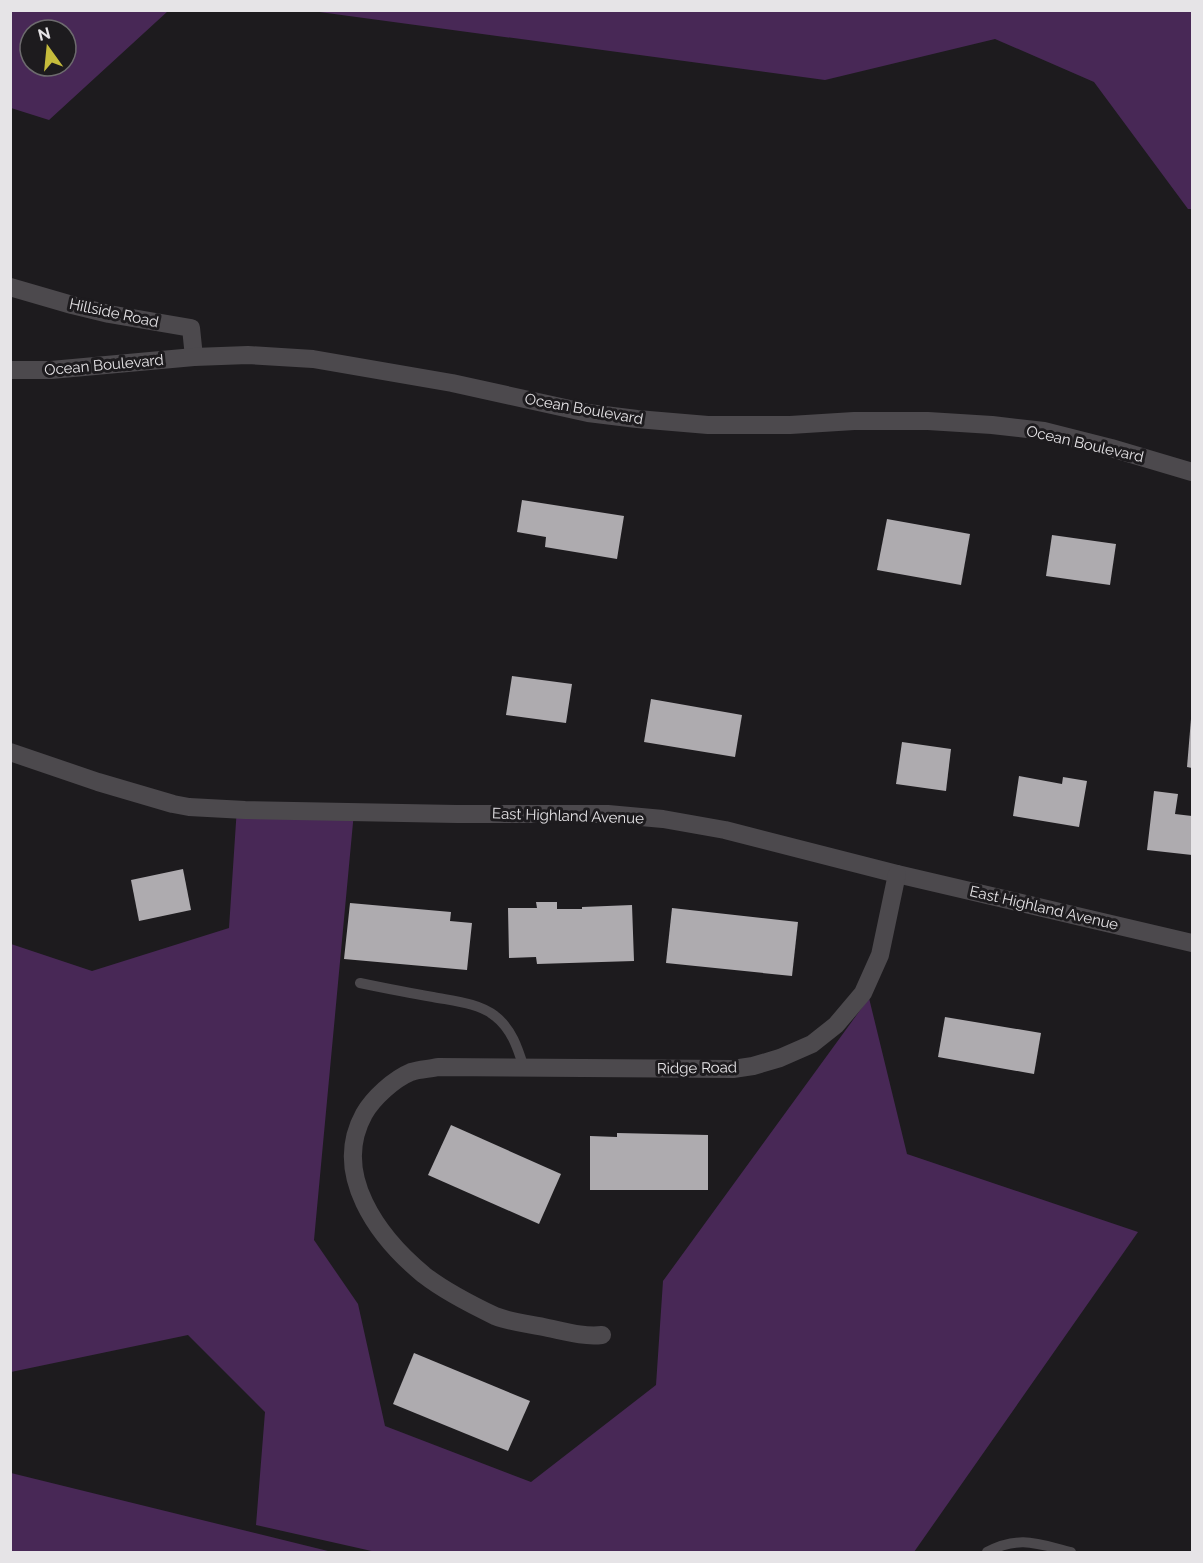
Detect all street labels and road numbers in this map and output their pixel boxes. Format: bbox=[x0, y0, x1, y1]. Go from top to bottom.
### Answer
street label: Hillside Road bbox=[68, 295, 160, 331]
street label: Ocean Boulevard bbox=[44, 351, 164, 379]
street label: Ocean Boulevard bbox=[523, 390, 645, 428]
street label: Ocean Boulevard bbox=[1025, 422, 1145, 466]
street label: East Highland Avenue bbox=[492, 804, 644, 828]
street label: East Highland Avenue bbox=[968, 882, 1120, 934]
street label: Ridge Road bbox=[657, 1058, 737, 1078]

